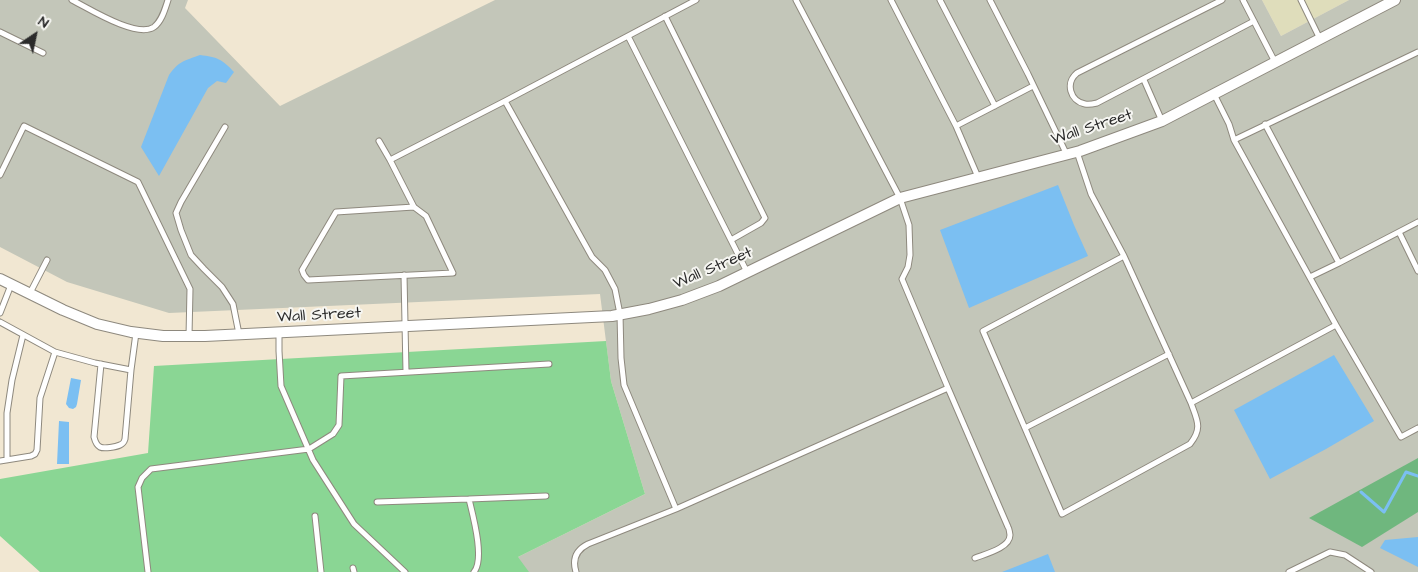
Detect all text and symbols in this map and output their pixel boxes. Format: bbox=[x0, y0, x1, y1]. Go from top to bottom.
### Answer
north arrow bbox=[10, 10, 60, 60]
text: N bbox=[34, 12, 53, 33]
street label: Wall Street bbox=[1049, 106, 1135, 150]
street label: Wall Street bbox=[671, 244, 755, 294]
street label: Wall Street bbox=[277, 304, 361, 328]

